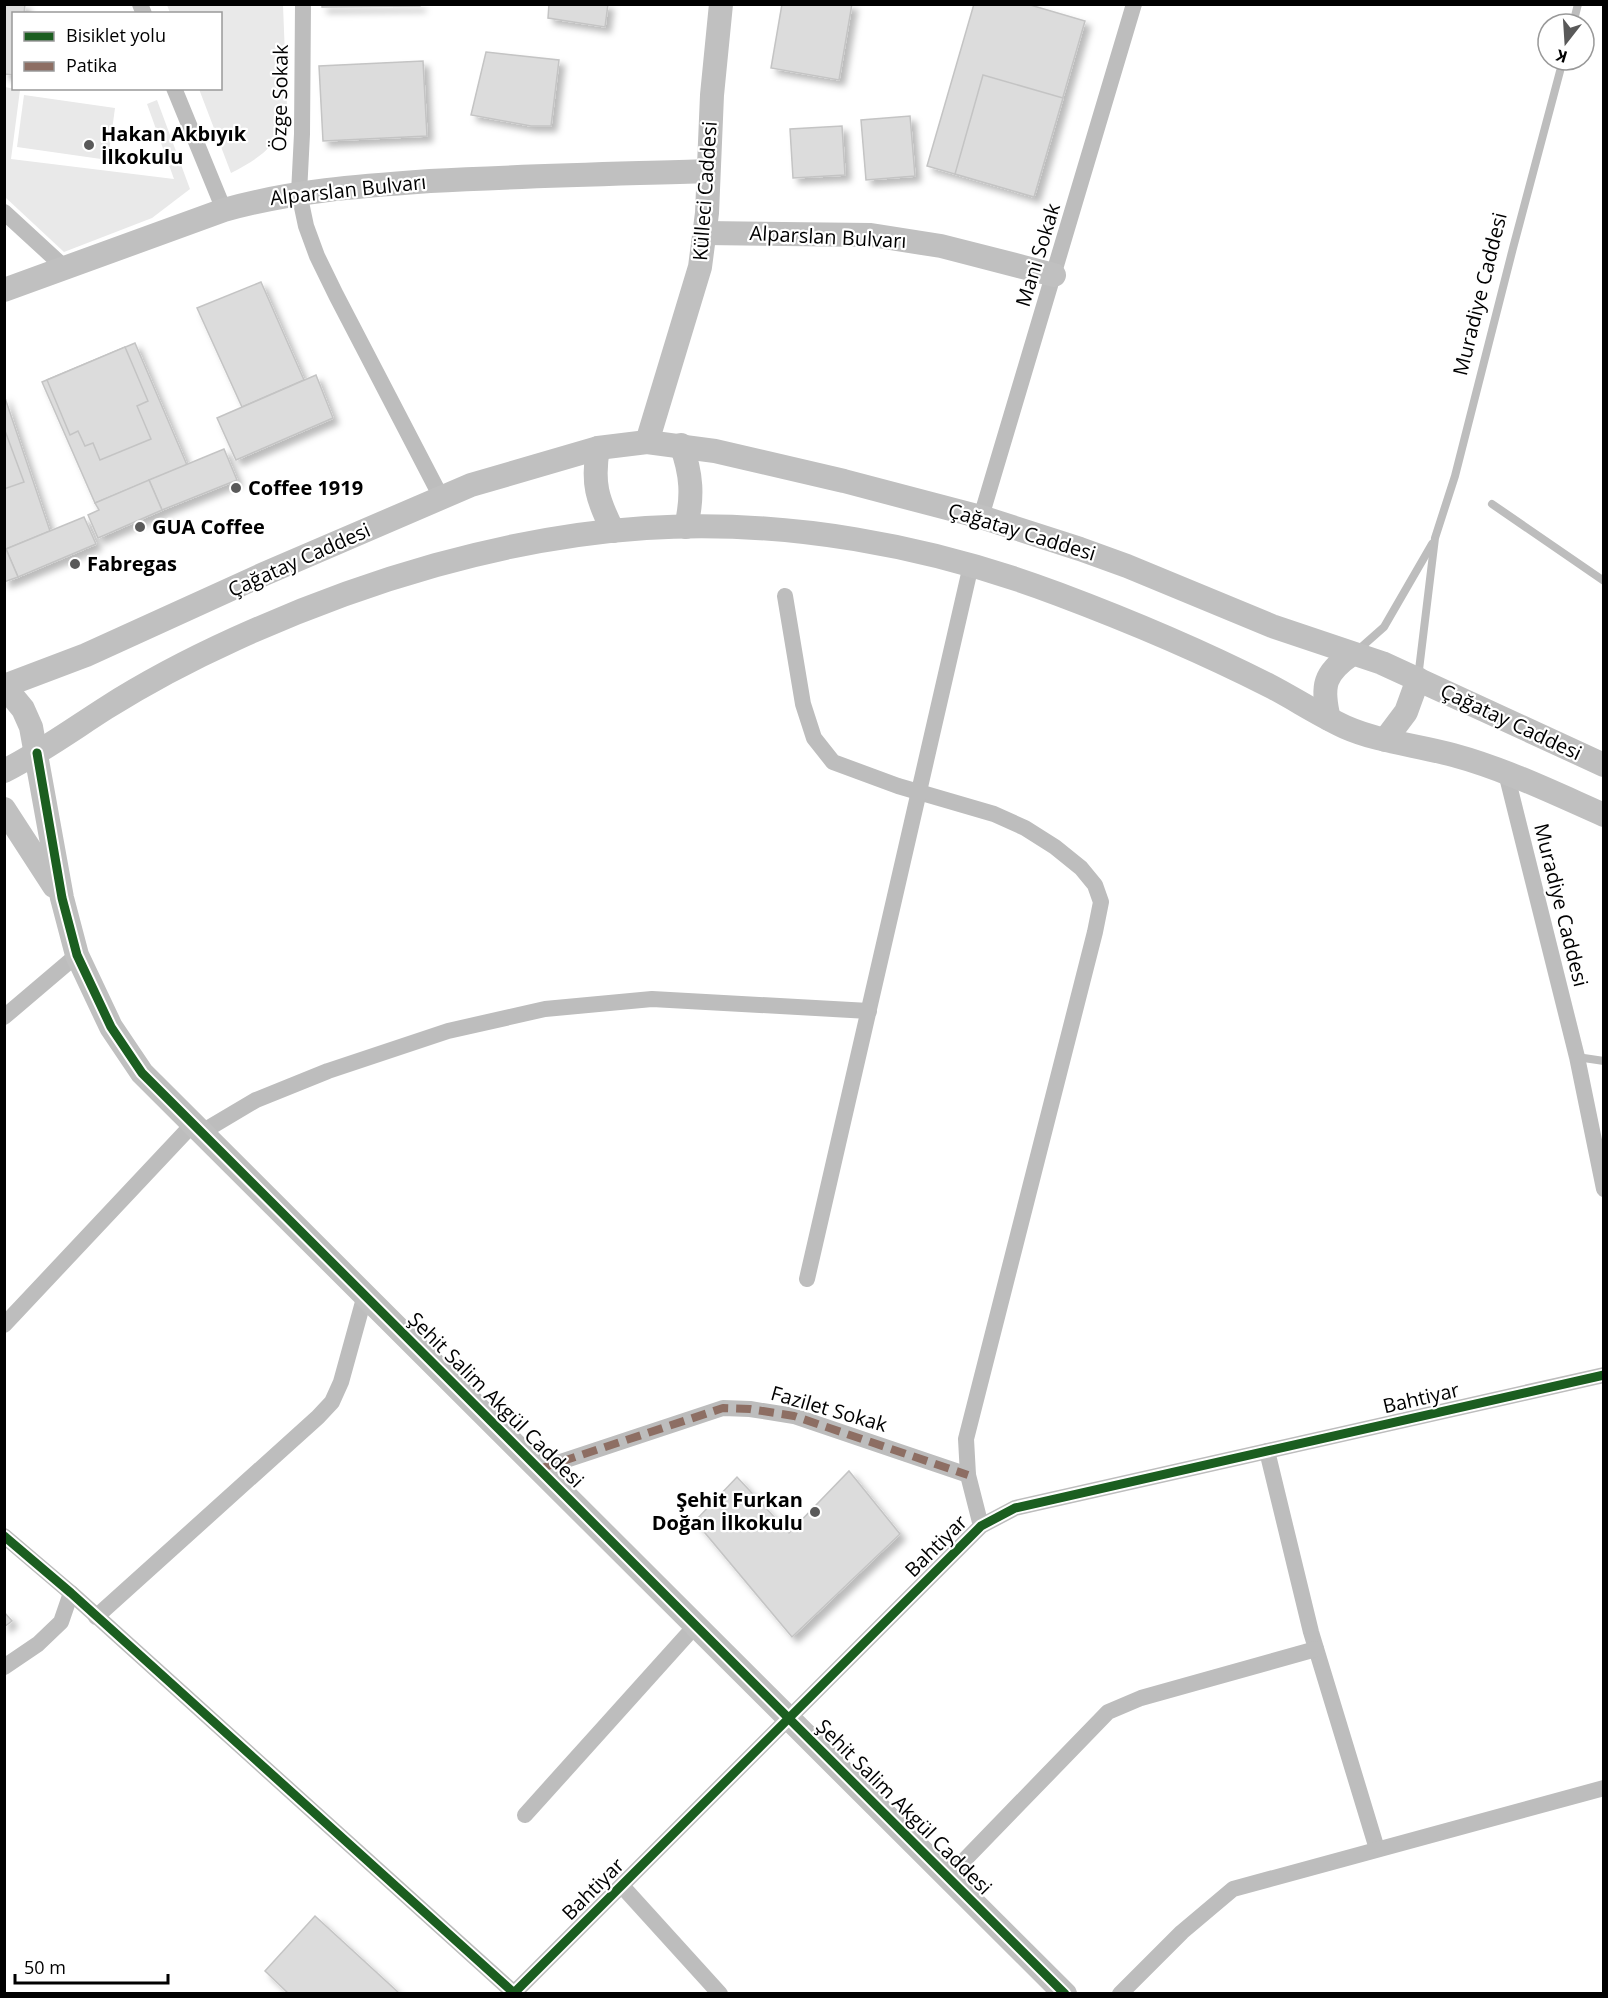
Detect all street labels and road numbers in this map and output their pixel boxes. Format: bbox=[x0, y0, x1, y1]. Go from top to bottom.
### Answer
street label: Özge Sokak bbox=[265, 44, 294, 152]
street label: Külleci Caddesi bbox=[686, 120, 723, 262]
street label: Alparslan Bulvarı bbox=[268, 168, 427, 211]
street label: Mani Sokak bbox=[1009, 199, 1066, 310]
street label: Muradiye Caddesi bbox=[1446, 209, 1513, 378]
street label: Alparslan Bulvarı bbox=[749, 219, 907, 254]
street label: Çağatay Caddesi bbox=[945, 496, 1099, 567]
street label: Çağatay Caddesi bbox=[223, 516, 374, 603]
street label: Çağatay Caddesi bbox=[1436, 677, 1586, 766]
street label: Muradiye Caddesi bbox=[1528, 820, 1595, 989]
street label: Şehit Salim Akgül Caddesi bbox=[403, 1306, 590, 1493]
street label: Bahtiyar bbox=[1380, 1376, 1462, 1419]
street label: Fazilet Sokak bbox=[768, 1379, 891, 1438]
street label: Bahtiyar bbox=[899, 1509, 973, 1583]
street label: Şehit Salim Akgül Caddesi bbox=[811, 1713, 998, 1900]
street label: Bahtiyar bbox=[556, 1852, 630, 1926]

